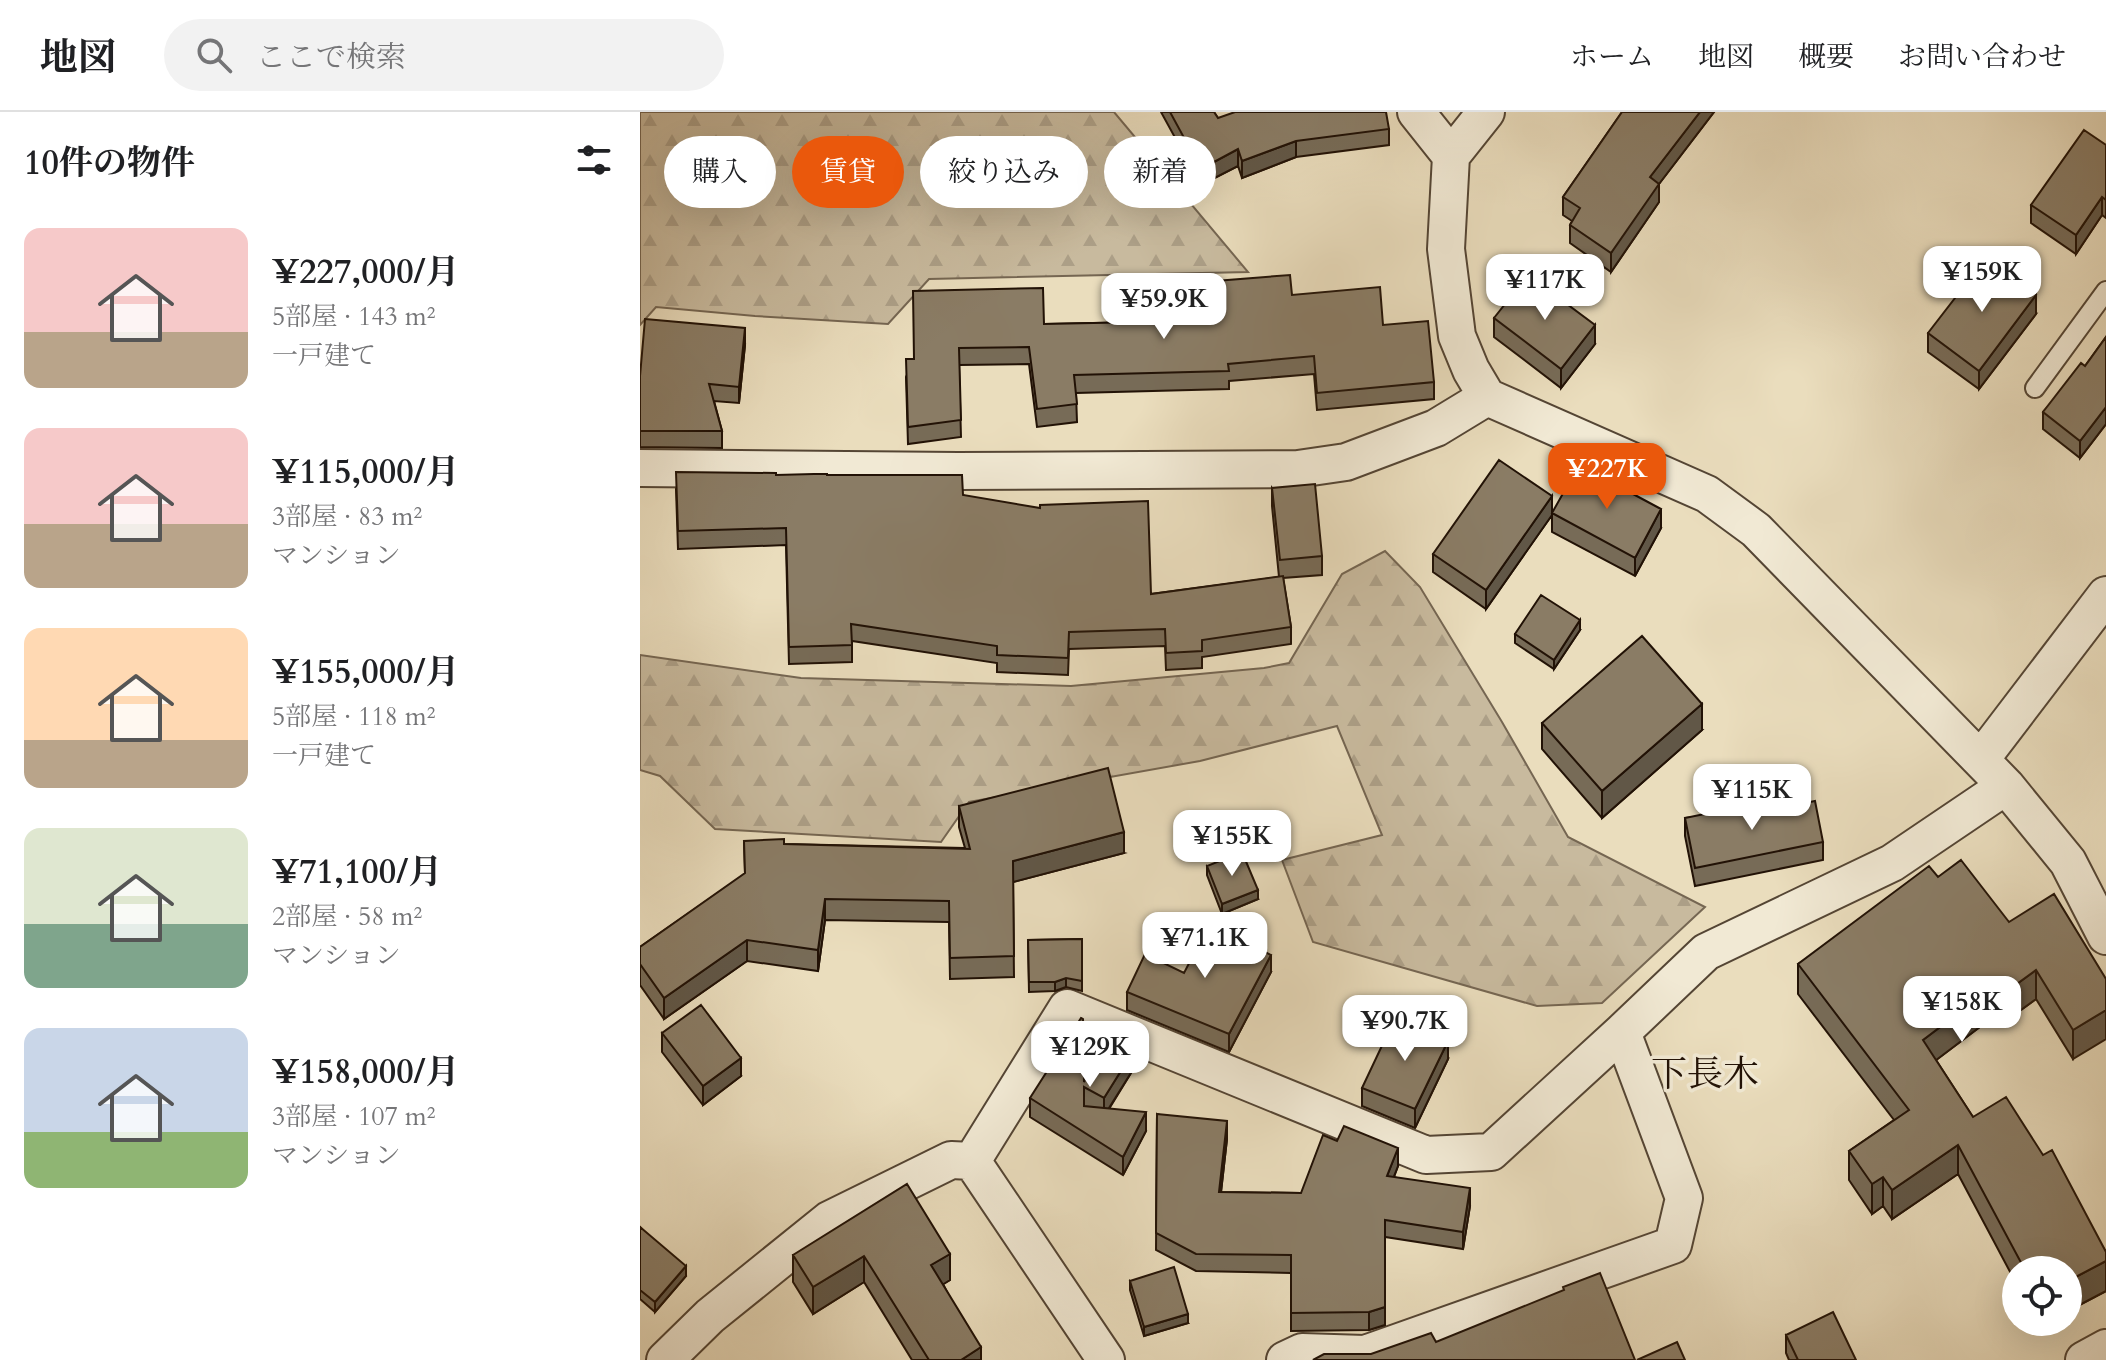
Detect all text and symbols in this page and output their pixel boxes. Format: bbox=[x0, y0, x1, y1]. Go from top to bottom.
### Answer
search box bbox=[164, 19, 724, 91]
text: 地図 bbox=[40, 32, 116, 84]
icon: search bbox=[192, 33, 236, 77]
text: ここで検索 bbox=[256, 37, 406, 78]
text: ホーム bbox=[1570, 38, 1654, 76]
text: 地図 bbox=[1698, 38, 1754, 76]
text: 概要 bbox=[1798, 38, 1854, 76]
text: お問い合わせ bbox=[1898, 38, 2066, 76]
chip: 購入 bbox=[664, 136, 776, 208]
chip: 賃貸 bbox=[792, 136, 904, 208]
chip: 絞り込み bbox=[920, 136, 1088, 208]
chip: 新着 bbox=[1104, 136, 1216, 208]
icon: filters bbox=[572, 138, 616, 182]
text: 10件の物件 bbox=[24, 140, 195, 186]
pin: ¥159K bbox=[1926, 246, 2038, 314]
text: ¥227,000/月 bbox=[272, 249, 460, 295]
pin: ¥117K bbox=[1489, 254, 1601, 322]
text: ¥159K bbox=[1941, 254, 2023, 289]
icon: home bbox=[88, 260, 184, 356]
text: ¥117K bbox=[1504, 262, 1586, 297]
pin: ¥59.9K bbox=[1099, 273, 1229, 341]
text: ¥59.9K bbox=[1119, 281, 1209, 316]
text: 5部屋 · 143 m² bbox=[272, 299, 436, 334]
text: 一戸建て bbox=[272, 338, 376, 373]
pin: ¥227K bbox=[1551, 443, 1663, 511]
text: ¥115,000/月 bbox=[272, 449, 460, 495]
text: ¥227K bbox=[1566, 451, 1648, 486]
icon: home bbox=[88, 460, 184, 556]
text: 3部屋 · 83 m² bbox=[272, 499, 422, 534]
text: マンション bbox=[272, 538, 401, 573]
text: ¥155,000/月 bbox=[272, 649, 460, 695]
icon: home bbox=[88, 660, 184, 756]
text: 5部屋 · 118 m² bbox=[272, 699, 436, 734]
text: 一戸建て bbox=[272, 738, 376, 773]
pin: ¥115K bbox=[1696, 764, 1808, 832]
text: ¥115K bbox=[1711, 772, 1793, 807]
pin: ¥155K bbox=[1176, 810, 1288, 878]
text: ¥155K bbox=[1191, 818, 1273, 853]
text: ¥71,100/月 bbox=[272, 849, 442, 895]
icon: home bbox=[88, 860, 184, 956]
text: 2部屋 · 58 m² bbox=[272, 899, 422, 934]
pin: ¥71.1K bbox=[1140, 912, 1270, 980]
text: ¥71.1K bbox=[1160, 920, 1250, 955]
text: マンション bbox=[272, 938, 401, 973]
pin: ¥158K bbox=[1906, 976, 2018, 1044]
text: ¥158K bbox=[1921, 984, 2003, 1019]
pin: ¥90.7K bbox=[1340, 995, 1470, 1063]
text: ¥90.7K bbox=[1360, 1003, 1450, 1038]
pin: ¥129K bbox=[1034, 1021, 1146, 1089]
text: ¥129K bbox=[1049, 1029, 1131, 1064]
text: ¥158,000/月 bbox=[272, 1049, 460, 1095]
district label: 下長木 bbox=[1651, 1050, 1759, 1099]
icon: home bbox=[88, 1060, 184, 1156]
text: 3部屋 · 107 m² bbox=[272, 1099, 436, 1134]
text: マンション bbox=[272, 1138, 401, 1173]
map controls bbox=[2002, 1256, 2082, 1336]
button: locate bbox=[2002, 1256, 2082, 1336]

